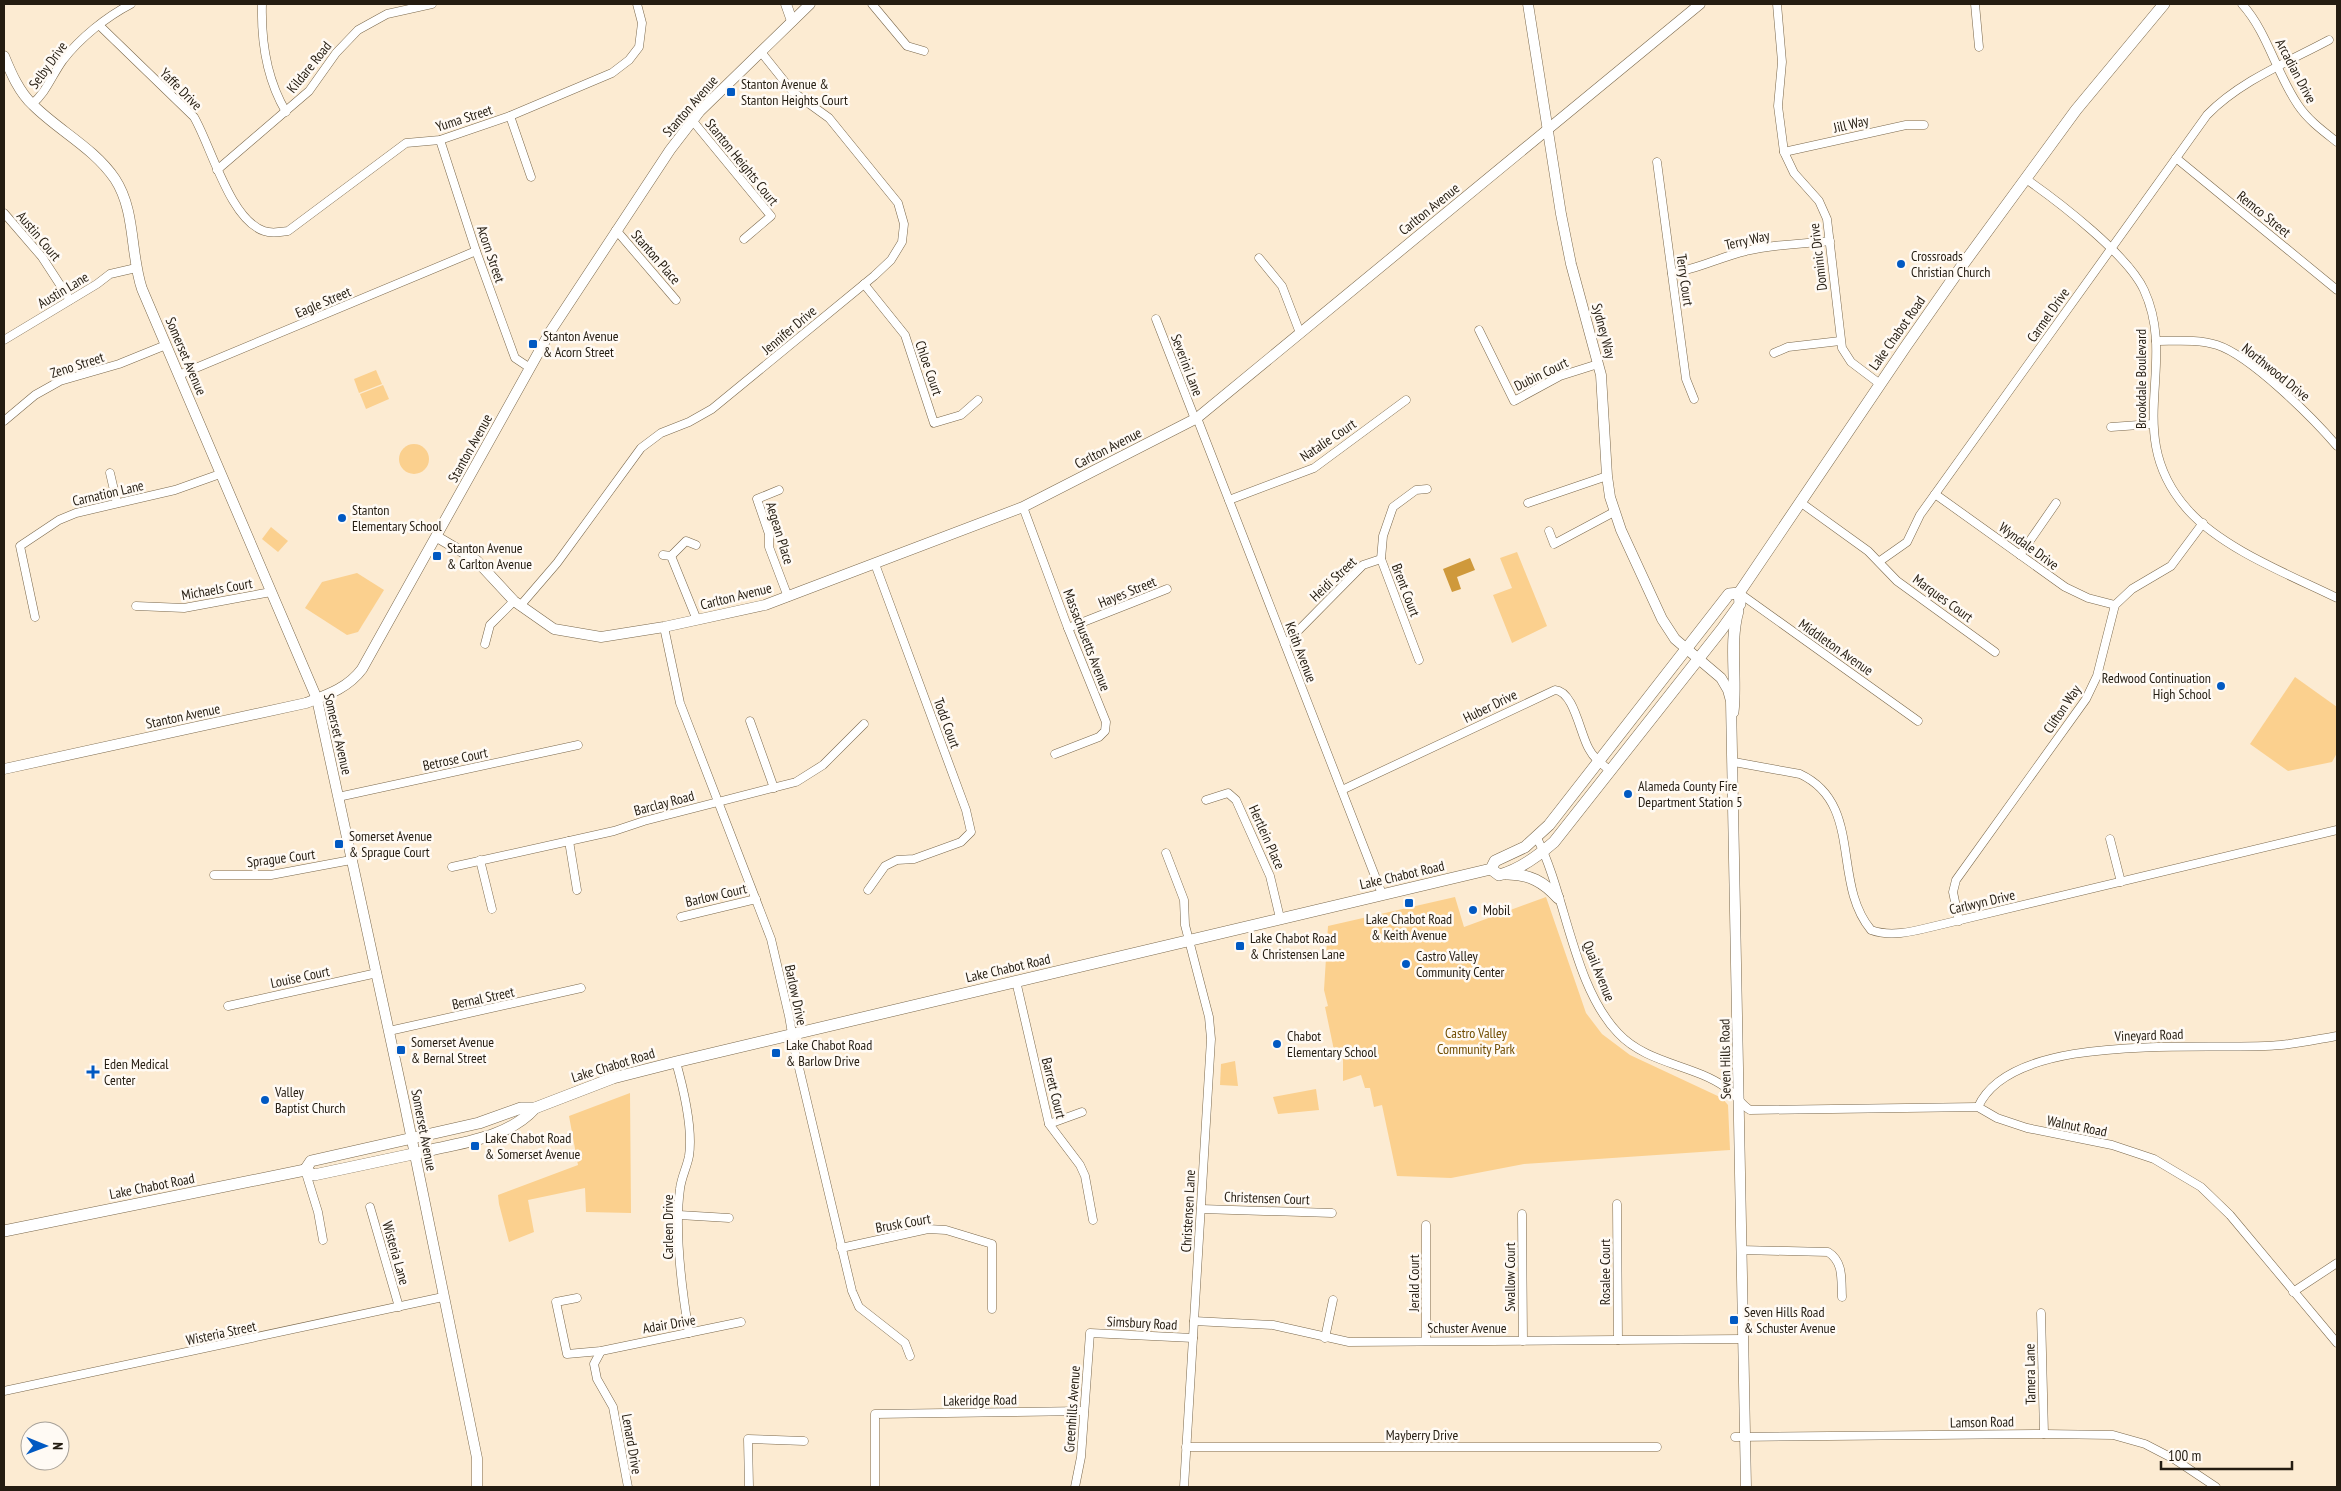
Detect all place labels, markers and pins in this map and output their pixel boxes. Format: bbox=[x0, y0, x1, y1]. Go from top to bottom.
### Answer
place label: Stanton Avenue & Stanton Heights Court bbox=[741, 75, 848, 109]
marker: Stanton Avenue & Stanton Heights Court bbox=[725, 86, 737, 98]
place label: Crossroads Christian Church bbox=[1911, 247, 1990, 281]
marker: Crossroads Christian Church bbox=[1895, 258, 1907, 270]
place label: Stanton Avenue & Acorn Street bbox=[543, 327, 619, 361]
marker: Stanton Avenue & Acorn Street bbox=[527, 338, 539, 350]
place label: Stanton Elementary School bbox=[352, 501, 442, 535]
marker: Stanton Elementary School bbox=[336, 512, 348, 524]
place label: Stanton Avenue & Carlton Avenue bbox=[447, 539, 532, 573]
marker: Stanton Avenue & Carlton Avenue bbox=[431, 550, 443, 562]
place label: Redwood Continuation High School bbox=[2102, 669, 2212, 703]
marker: Redwood Continuation High School bbox=[2215, 680, 2227, 692]
place label: Alameda County Fire Department Station 5 bbox=[1638, 777, 1743, 811]
marker: Alameda County Fire Department Station 5 bbox=[1622, 788, 1634, 800]
place label: Somerset Avenue & Sprague Court bbox=[349, 827, 432, 861]
marker: Somerset Avenue & Sprague Court bbox=[333, 838, 345, 850]
marker: Lake Chabot Road & Keith Avenue bbox=[1403, 897, 1415, 909]
place label: Mobil bbox=[1483, 901, 1511, 919]
marker: Mobil bbox=[1467, 904, 1479, 916]
place label: Lake Chabot Road & Keith Avenue bbox=[1366, 910, 1452, 944]
place label: Lake Chabot Road & Christensen Lane bbox=[1250, 929, 1345, 963]
marker: Lake Chabot Road & Christensen Lane bbox=[1234, 940, 1246, 952]
place label: Castro Valley Community Center bbox=[1416, 947, 1505, 981]
marker: Castro Valley Community Center bbox=[1400, 958, 1412, 970]
place label: Chabot Elementary School bbox=[1287, 1027, 1377, 1061]
place label: Somerset Avenue & Bernal Street bbox=[411, 1033, 494, 1067]
place label: Lake Chabot Road & Barlow Drive bbox=[786, 1036, 872, 1070]
marker: Chabot Elementary School bbox=[1271, 1038, 1283, 1050]
marker: Somerset Avenue & Bernal Street bbox=[395, 1044, 407, 1056]
marker: Lake Chabot Road & Barlow Drive bbox=[770, 1047, 782, 1059]
place label: Eden Medical Center bbox=[104, 1055, 169, 1089]
marker: Eden Medical Center bbox=[86, 1065, 100, 1079]
place label: Valley Baptist Church bbox=[274, 1083, 345, 1117]
marker: Valley Baptist Church bbox=[259, 1094, 271, 1106]
place label: Lake Chabot Road & Somerset Avenue bbox=[485, 1129, 581, 1163]
marker: Lake Chabot Road & Somerset Avenue bbox=[469, 1140, 481, 1152]
place label: Seven Hills Road & Schuster Avenue bbox=[1744, 1303, 1836, 1337]
marker: Seven Hills Road & Schuster Avenue bbox=[1728, 1314, 1740, 1326]

